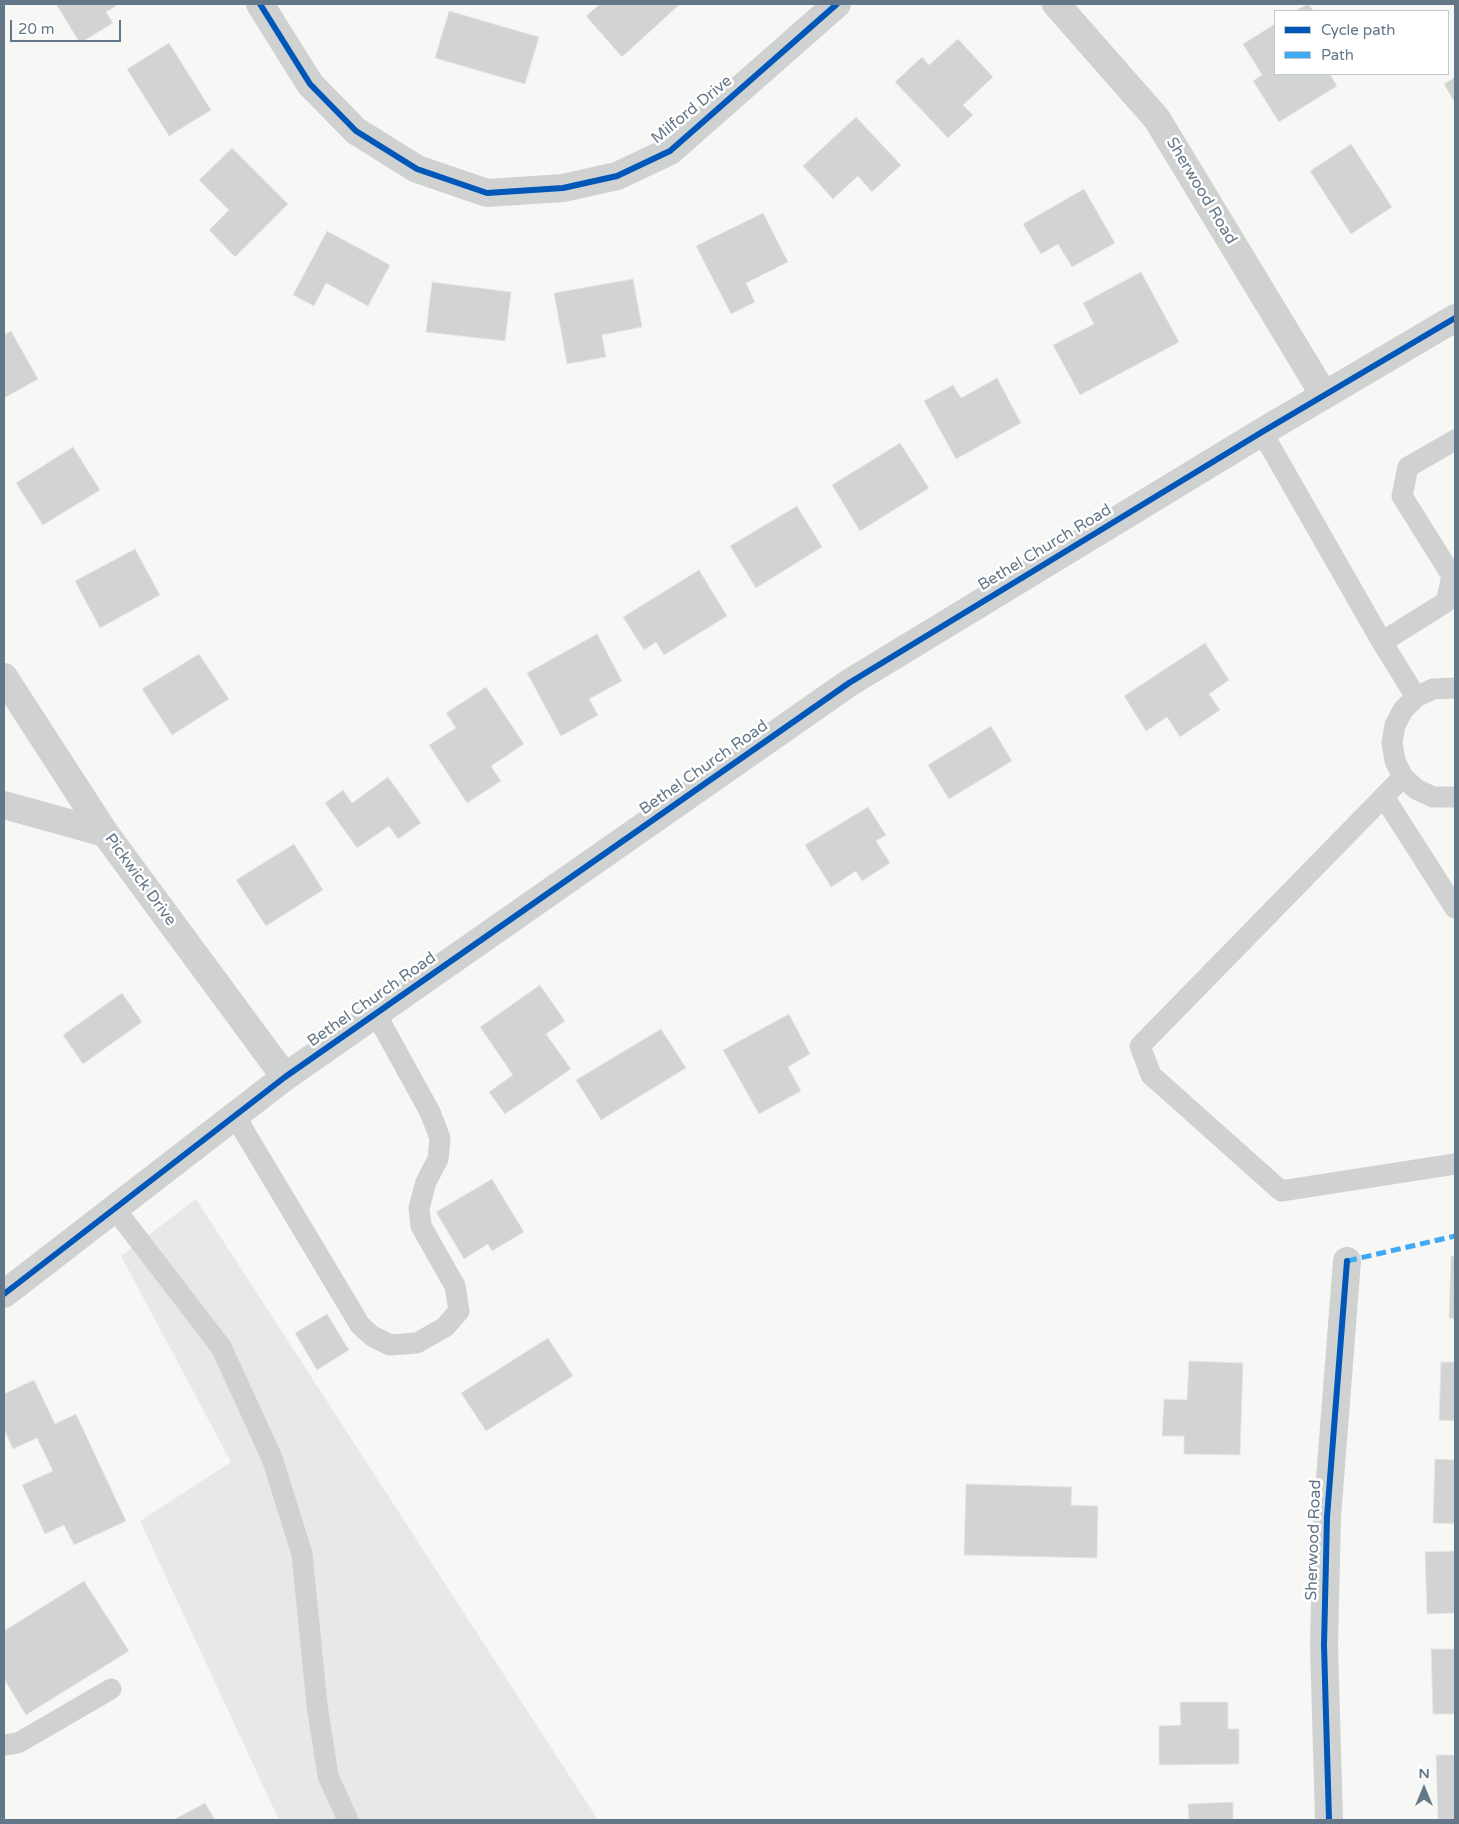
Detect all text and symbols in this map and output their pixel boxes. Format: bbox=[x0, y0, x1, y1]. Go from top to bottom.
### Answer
scale bar bbox=[12, 10, 124, 42]
legend bbox=[1274, 10, 1449, 75]
text: 20 m bbox=[18, 20, 55, 38]
text: Cycle path bbox=[1321, 21, 1395, 39]
text: Path bbox=[1321, 46, 1354, 64]
street label: Milford Drive bbox=[648, 72, 736, 148]
street label: Sherwood Road bbox=[1162, 134, 1240, 248]
street label: Bethel Church Road bbox=[975, 501, 1115, 595]
street label: Bethel Church Road bbox=[636, 716, 772, 820]
street label: Pickwick Drive bbox=[100, 830, 180, 930]
street label: Bethel Church Road bbox=[304, 948, 440, 1052]
street label: Sherwood Road bbox=[1302, 1479, 1326, 1601]
north arrow bbox=[1399, 1764, 1449, 1814]
text: N bbox=[1418, 1765, 1430, 1782]

